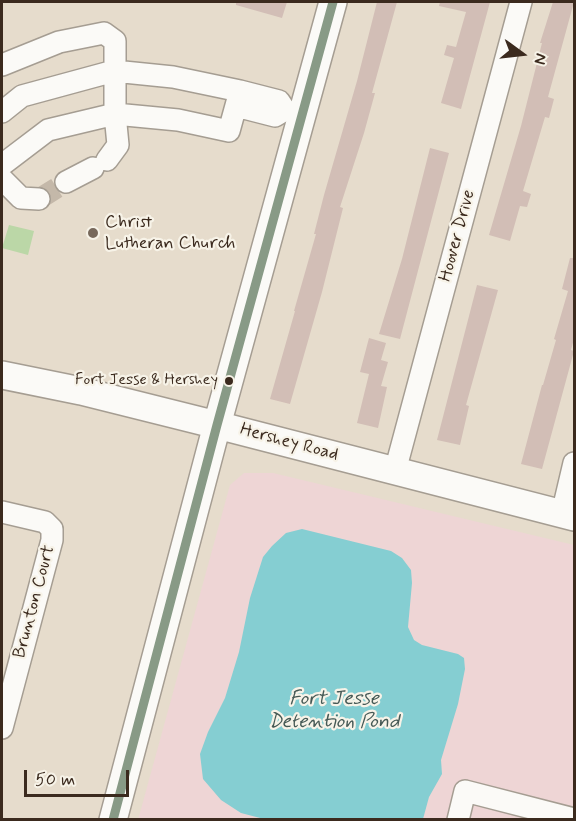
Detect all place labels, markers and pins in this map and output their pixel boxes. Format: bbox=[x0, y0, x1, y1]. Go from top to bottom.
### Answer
place label: Christ Lutheran Church bbox=[105, 212, 235, 254]
marker: Christ Lutheran Church bbox=[86, 226, 100, 240]
place label: Fort Jesse & Hershey bbox=[75, 371, 218, 391]
marker: Fort Jesse & Hershey bbox=[223, 375, 235, 387]

